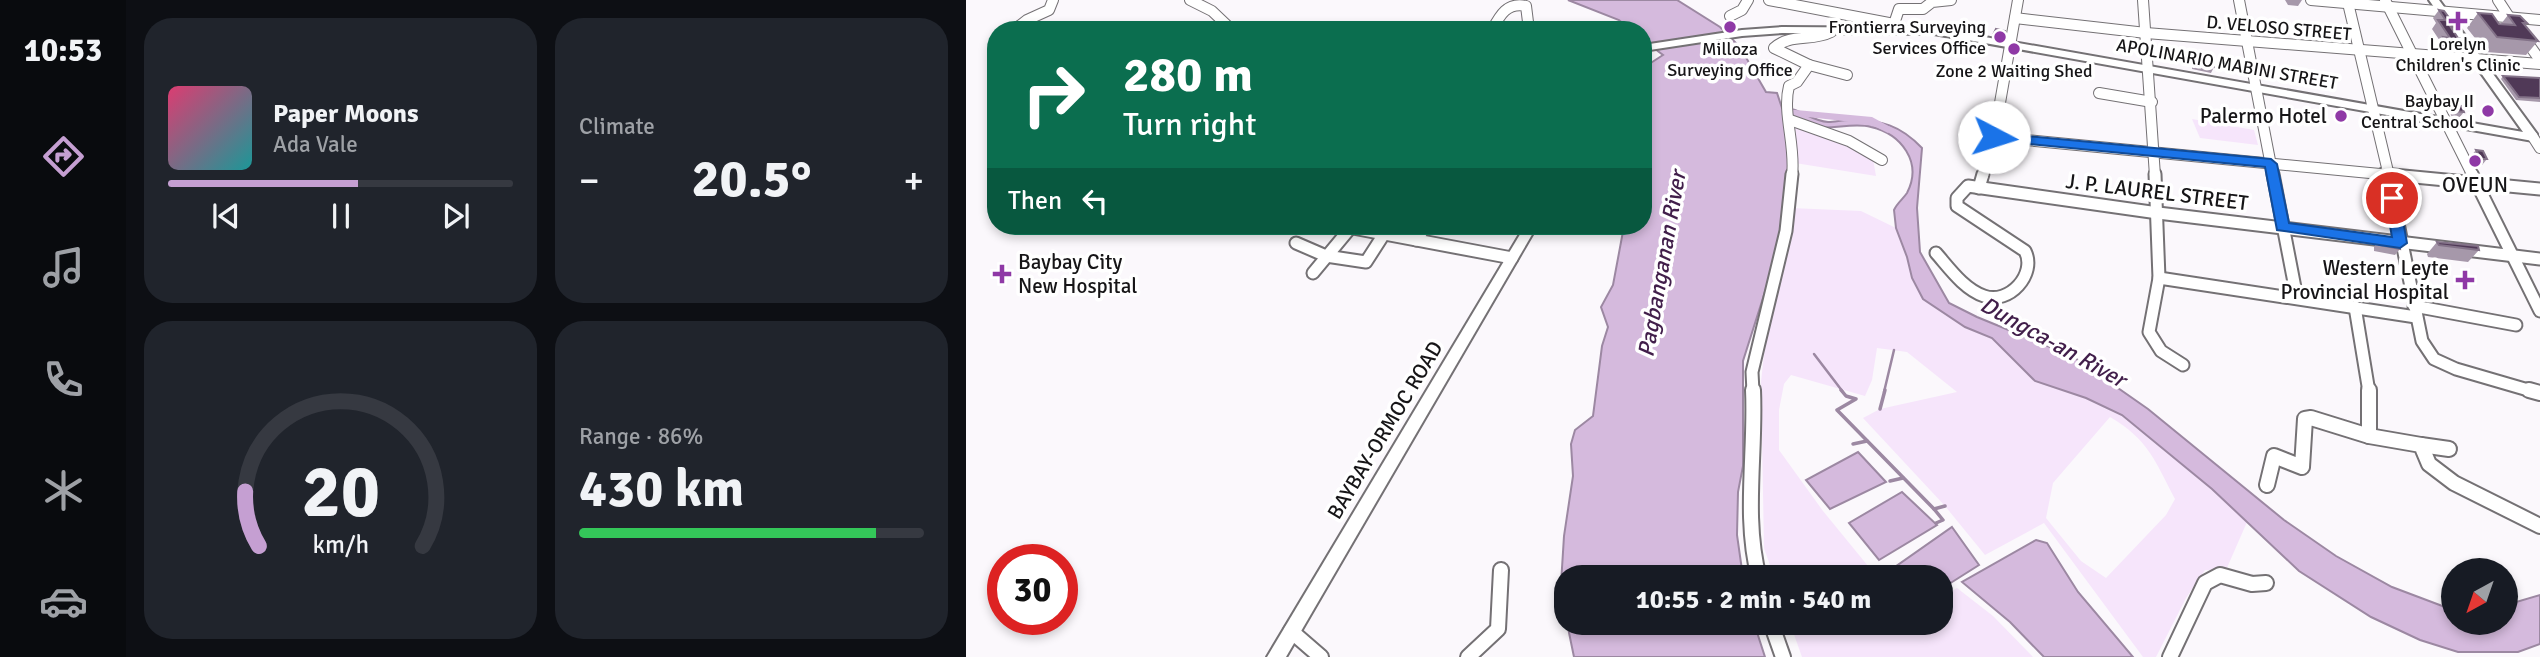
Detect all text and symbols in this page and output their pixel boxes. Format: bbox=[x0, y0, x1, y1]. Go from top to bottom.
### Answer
street label: D. VELOSO STREET bbox=[2206, 11, 2352, 45]
marker: Lorelyn Children's Clinic bbox=[2448, 11, 2468, 31]
place label: Frontierra Surveying Services Office bbox=[1829, 16, 1986, 59]
marker: Milloza Surveying Office bbox=[1722, 19, 1738, 35]
marker: Frontierra Surveying Services Office bbox=[1992, 29, 2008, 45]
text: 10:53 bbox=[24, 31, 102, 70]
place label: Lorelyn Children's Clinic bbox=[2395, 33, 2521, 76]
street label: APOLINARIO MABINI STREET bbox=[2115, 34, 2340, 94]
place label: Milloza Surveying Office bbox=[1667, 38, 1793, 81]
marker: Zone 2 Waiting Shed bbox=[2006, 41, 2022, 57]
text: 280 m bbox=[1123, 45, 1253, 105]
icon: right bbox=[1008, 49, 1099, 140]
place label: Zone 2 Waiting Shed bbox=[1935, 60, 2093, 82]
place label: Baybay II Central School bbox=[2361, 90, 2474, 133]
text: Paper Moons bbox=[273, 98, 419, 130]
position arrow bbox=[1957, 100, 2031, 174]
place label: Palermo Hotel bbox=[2200, 103, 2327, 129]
marker: Baybay II Central School bbox=[2480, 103, 2496, 119]
text: Turn right bbox=[1123, 105, 1256, 144]
marker: Palermo Hotel bbox=[2333, 108, 2349, 124]
text: Climate bbox=[579, 112, 655, 141]
text: Ada Vale bbox=[273, 130, 358, 159]
icon: directions bbox=[39, 132, 88, 181]
text: 20.5° bbox=[692, 147, 811, 211]
marker: OVEUN bbox=[2467, 153, 2483, 169]
text: − bbox=[579, 157, 600, 204]
text: + bbox=[903, 157, 924, 204]
water label: Pagbanganan River bbox=[1631, 165, 1693, 359]
street label: J. P. LAUREL STREET bbox=[2064, 168, 2250, 216]
pin bbox=[2362, 168, 2422, 228]
place label: OVEUN bbox=[2442, 172, 2508, 198]
icon: arrive bbox=[2373, 179, 2411, 217]
icon: left bbox=[1076, 182, 1114, 220]
text: Then bbox=[1008, 185, 1062, 217]
icon: previous bbox=[207, 197, 245, 235]
icon: pause bbox=[322, 197, 360, 235]
icon: next bbox=[437, 197, 475, 235]
icon: music bbox=[39, 243, 88, 292]
place label: Baybay City New Hospital bbox=[1018, 249, 1137, 299]
place label: Western Leyte Provincial Hospital bbox=[2281, 255, 2449, 305]
marker: Baybay City New Hospital bbox=[992, 264, 1012, 284]
marker: Western Leyte Provincial Hospital bbox=[2455, 270, 2475, 290]
water label: Dungca-an River bbox=[1975, 290, 2134, 396]
street label: BAYBAY-ORMOC ROAD bbox=[1322, 336, 1448, 524]
icon: phone bbox=[39, 355, 88, 404]
text: Range · 86% bbox=[579, 422, 703, 451]
text: 20 bbox=[301, 448, 380, 537]
text: 430 km bbox=[579, 457, 744, 521]
icon: climate bbox=[39, 466, 88, 515]
text: km/h bbox=[312, 529, 369, 560]
speed limit sign: 30 bbox=[987, 544, 1078, 635]
north arrow bbox=[2441, 558, 2518, 635]
map controls bbox=[2441, 558, 2518, 635]
icon: car bbox=[39, 577, 88, 626]
text: 10:55 · 2 min · 540 m bbox=[1636, 584, 1871, 616]

